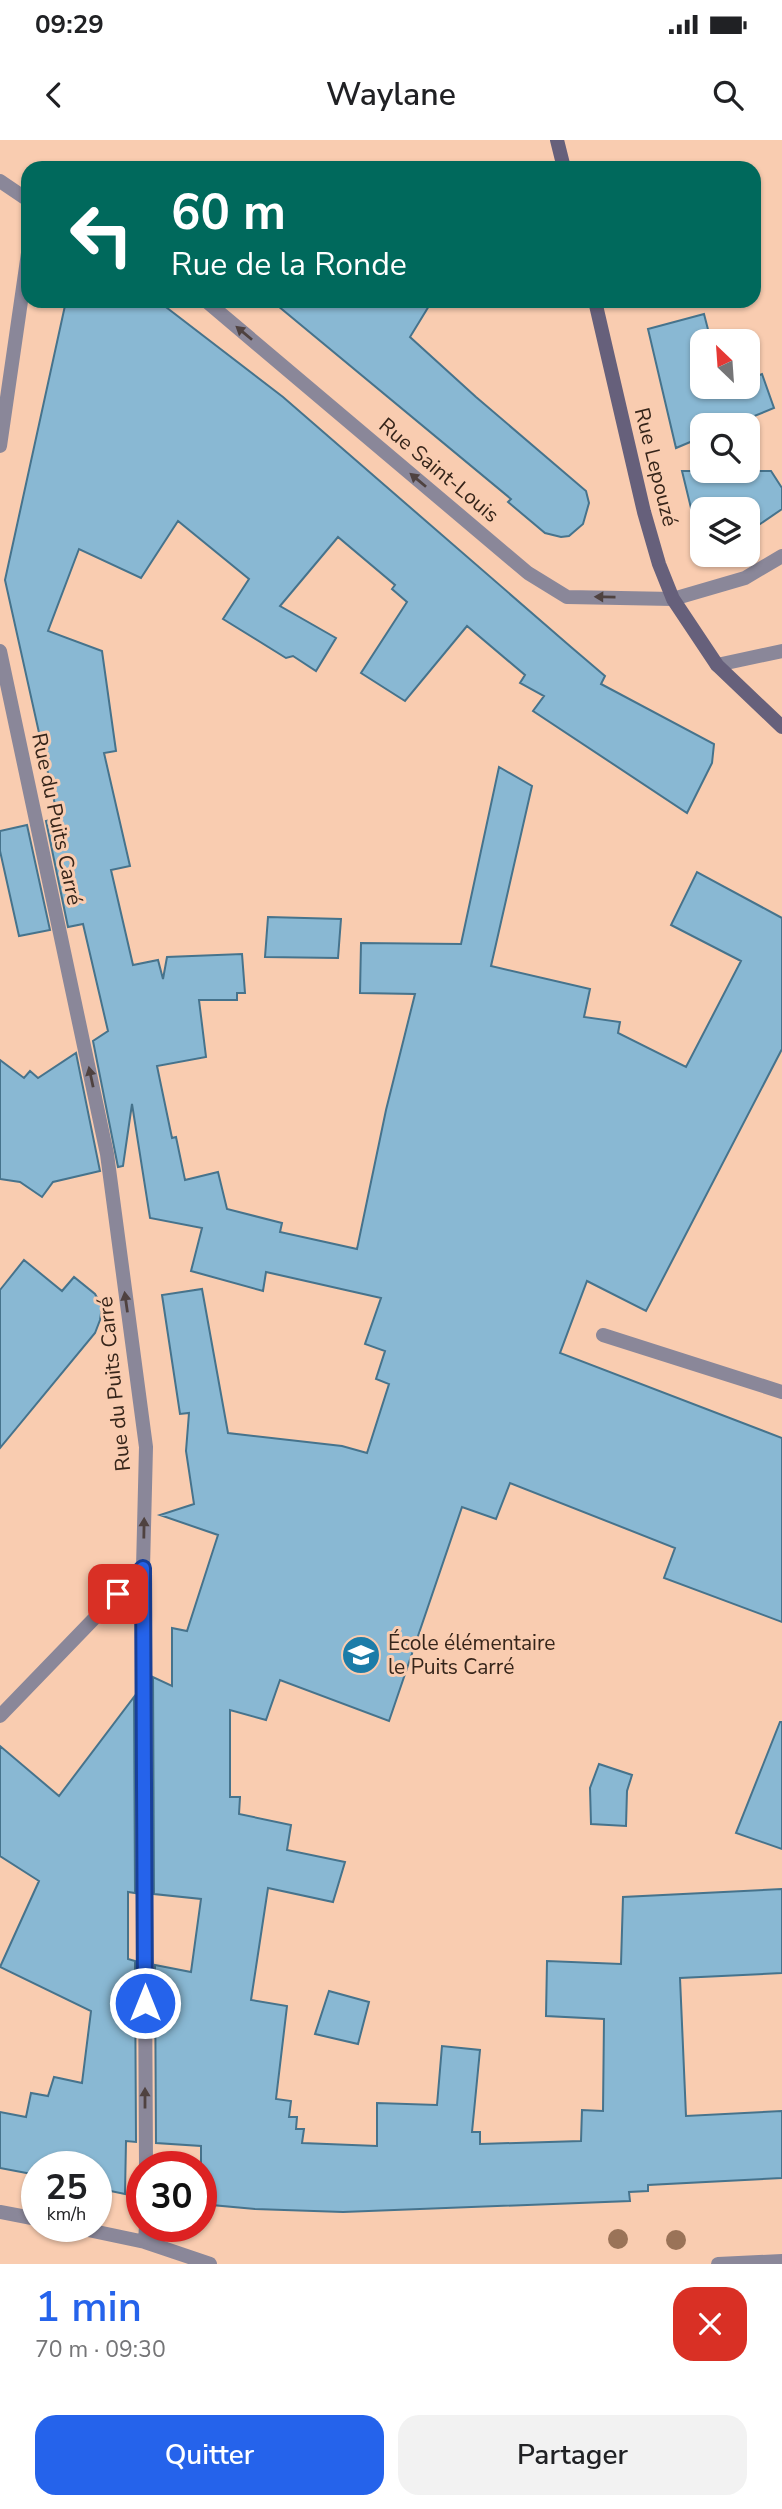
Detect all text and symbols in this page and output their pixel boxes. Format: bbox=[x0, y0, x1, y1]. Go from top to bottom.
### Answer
text: 09:29 bbox=[35, 7, 104, 42]
text: Waylane bbox=[326, 73, 456, 116]
icon: back bbox=[35, 76, 73, 114]
icon: search bbox=[709, 76, 747, 114]
text: 60 m bbox=[171, 179, 286, 246]
icon: left bbox=[56, 189, 147, 280]
text: Rue de la Ronde bbox=[171, 243, 407, 286]
one-way arrow bbox=[236, 326, 253, 341]
north arrow bbox=[690, 329, 760, 399]
map controls bbox=[690, 329, 760, 567]
street label: Rue Lepouzé bbox=[628, 405, 684, 529]
street label: Rue Saint-Louis bbox=[373, 411, 505, 529]
button: search bbox=[690, 413, 760, 483]
one-way arrow bbox=[409, 472, 427, 488]
button: layers bbox=[690, 497, 760, 567]
one-way arrow bbox=[594, 592, 616, 603]
street label: Rue du Puits Carré bbox=[25, 730, 89, 908]
one-way arrow bbox=[85, 1066, 96, 1088]
one-way arrow bbox=[121, 1290, 132, 1312]
street label: Rue du Puits Carré bbox=[91, 1295, 137, 1473]
one-way arrow bbox=[138, 1517, 150, 1539]
pin bbox=[88, 1564, 148, 1624]
icon: arrive bbox=[99, 1575, 137, 1613]
place label: École élémentaire le Puits Carré bbox=[388, 1629, 555, 1681]
school or university icon: École élémentaire le Puits Carré bbox=[340, 1634, 382, 1676]
position arrow bbox=[108, 1966, 182, 2040]
one-way arrow bbox=[139, 2087, 151, 2109]
speed limit sign: 30 bbox=[126, 2151, 217, 2242]
text: 25 bbox=[45, 2164, 88, 2211]
text: km/h bbox=[47, 2202, 86, 2226]
text: 1 min bbox=[35, 2279, 142, 2336]
button: close bbox=[673, 2287, 747, 2361]
text: 70 m · 09:30 bbox=[35, 2334, 166, 2365]
button: Quitter bbox=[35, 2415, 384, 2495]
button: Partager bbox=[398, 2415, 747, 2495]

